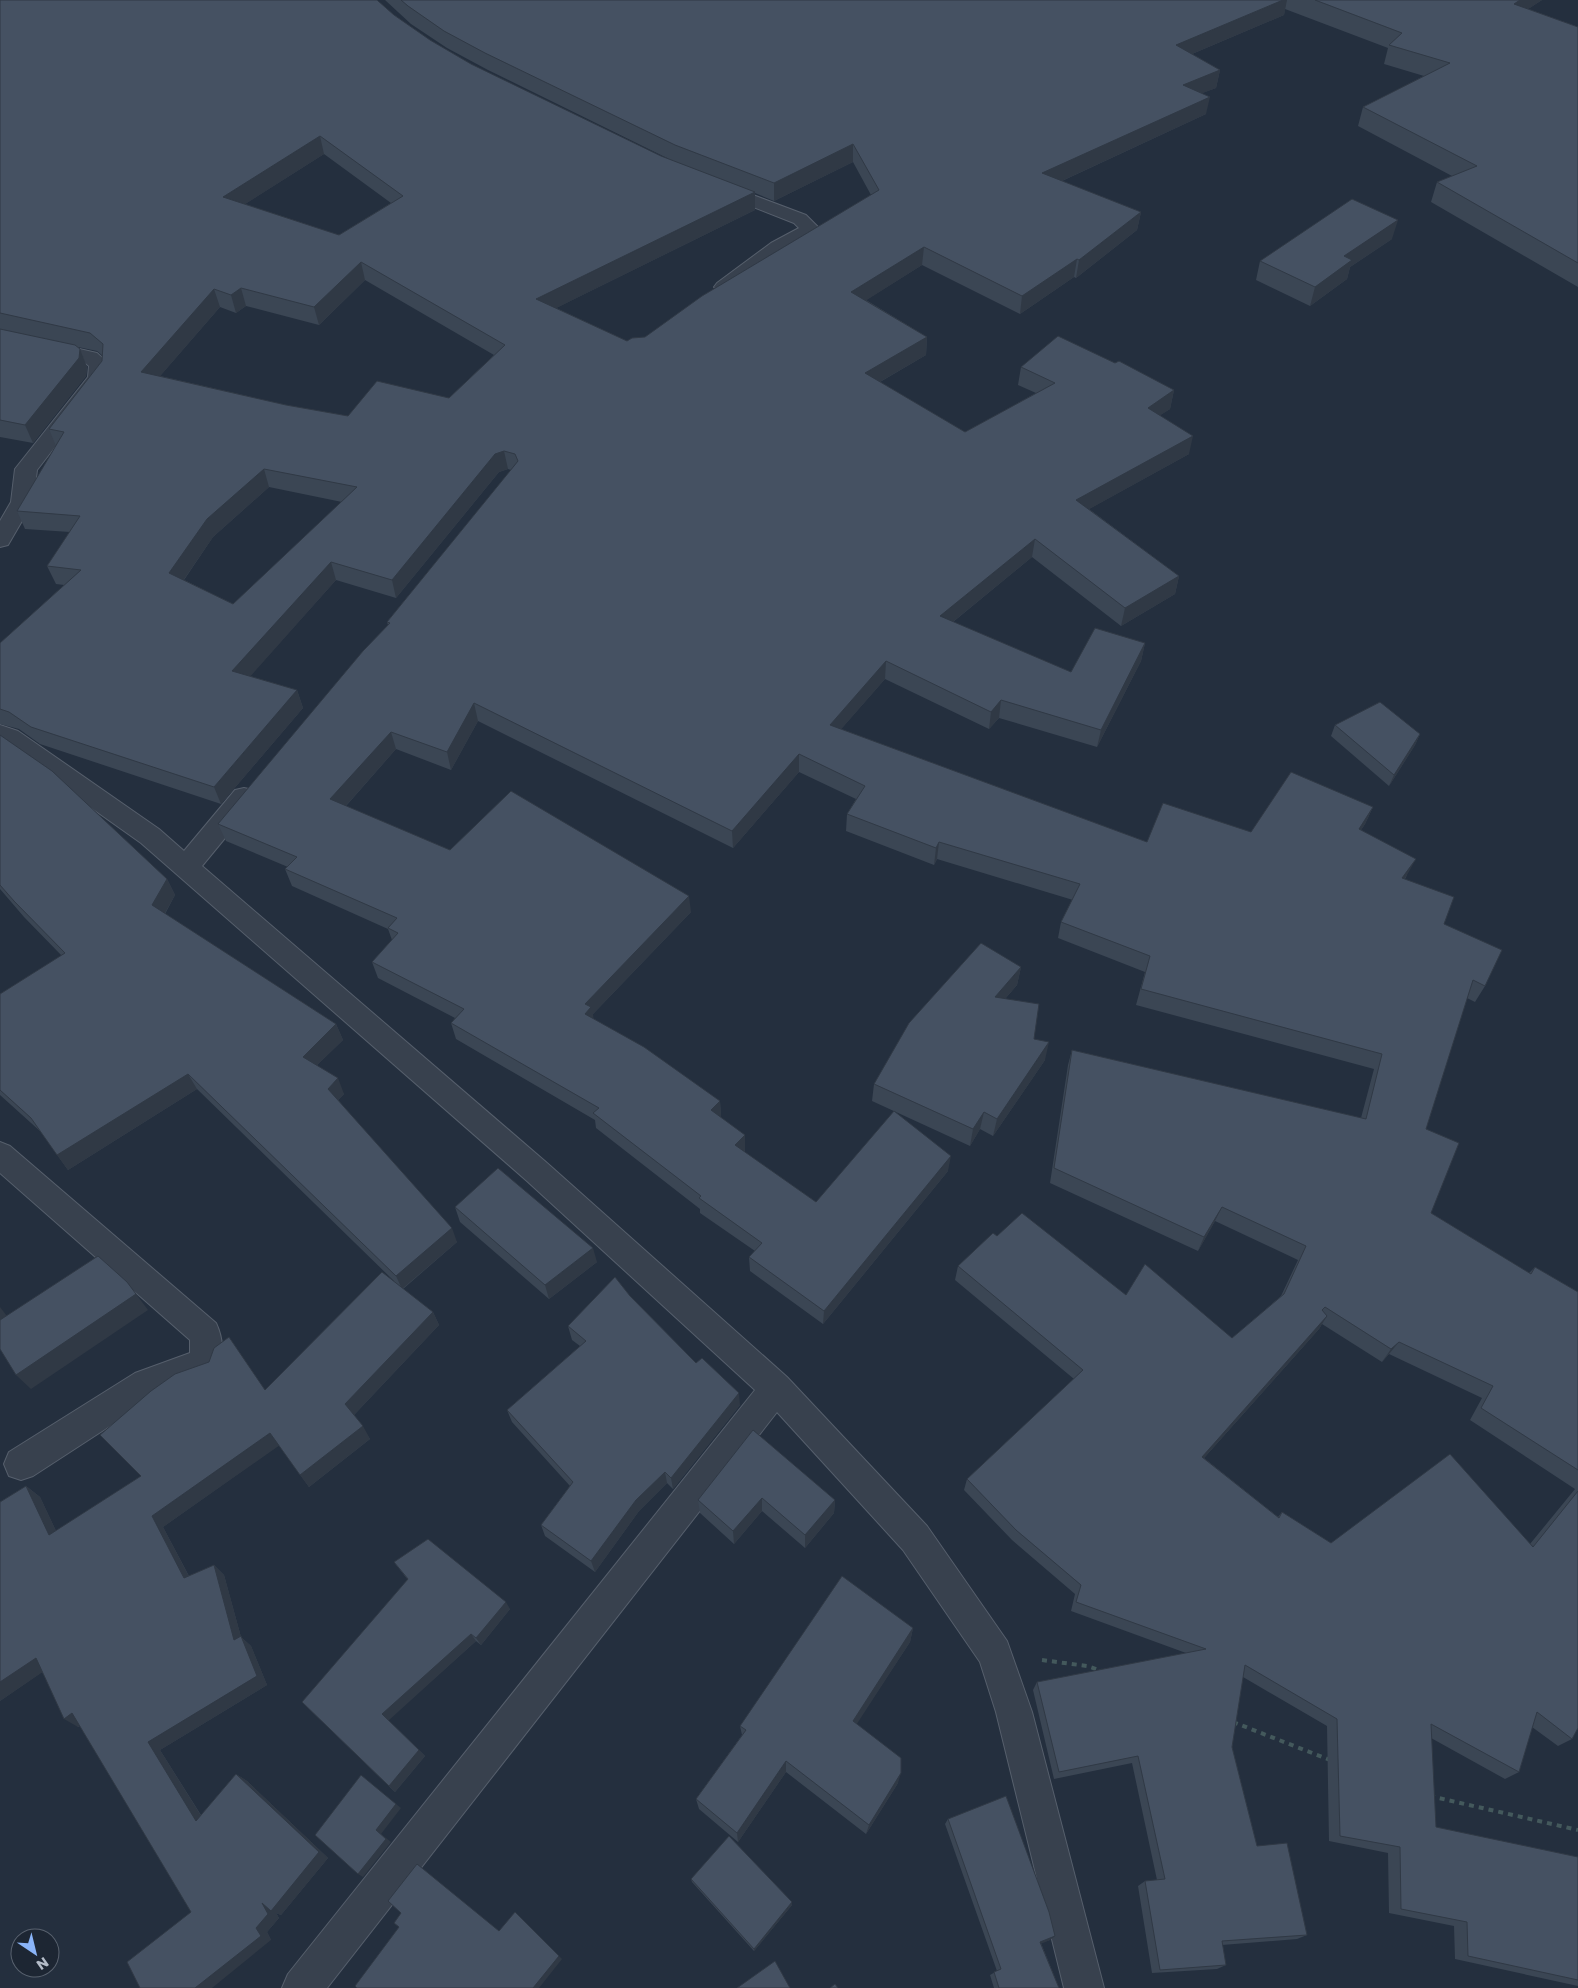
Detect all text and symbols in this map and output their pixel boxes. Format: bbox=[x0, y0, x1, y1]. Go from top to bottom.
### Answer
north arrow bbox=[10, 1928, 60, 1978]
text: N bbox=[32, 1952, 53, 1975]

